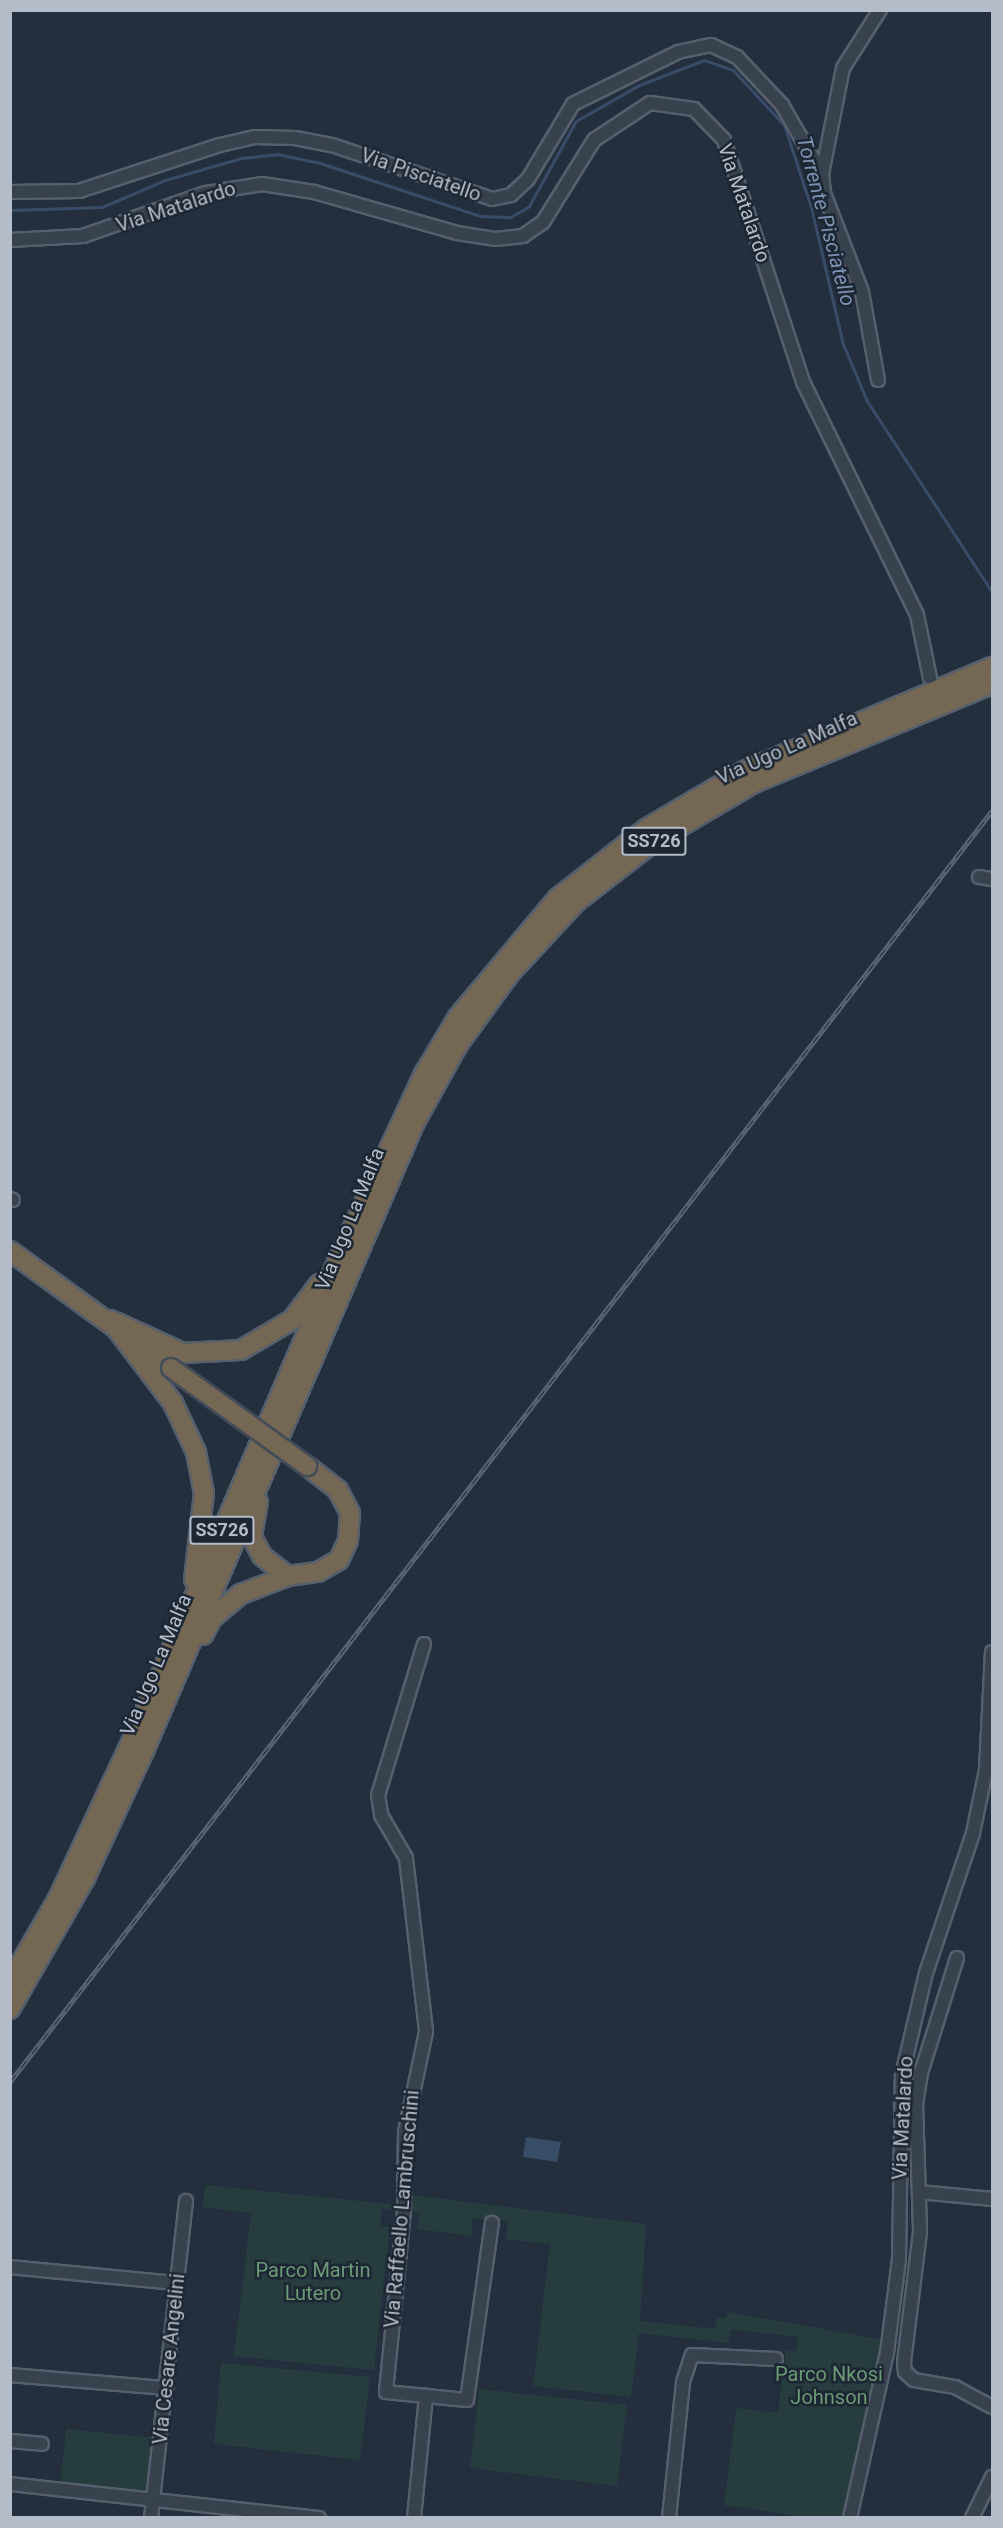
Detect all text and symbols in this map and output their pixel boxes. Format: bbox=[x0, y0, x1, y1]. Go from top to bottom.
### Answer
water label: Torrente Pisciatello bbox=[791, 133, 861, 309]
street label: Via Matalardo bbox=[712, 140, 776, 266]
street label: Via Pisciatello bbox=[358, 143, 484, 207]
street label: Via Matalardo bbox=[113, 176, 239, 238]
street label: Via Ugo La Malfa bbox=[713, 706, 861, 790]
road number: SS726 bbox=[621, 826, 687, 856]
street label: Via Ugo La Malfa bbox=[310, 1144, 390, 1294]
road number: SS726 bbox=[189, 1515, 255, 1545]
street label: Via Ugo La Malfa bbox=[115, 1591, 197, 1739]
street label: Via Matalardo bbox=[888, 2055, 918, 2181]
street label: Via Raffaello Lambruschini bbox=[380, 2089, 424, 2329]
park label: Parco Martin Lutero bbox=[256, 2259, 370, 2306]
street label: Via Cesare Angelini bbox=[148, 2272, 190, 2446]
park label: Parco Nkosi Johnson bbox=[775, 2362, 883, 2409]

